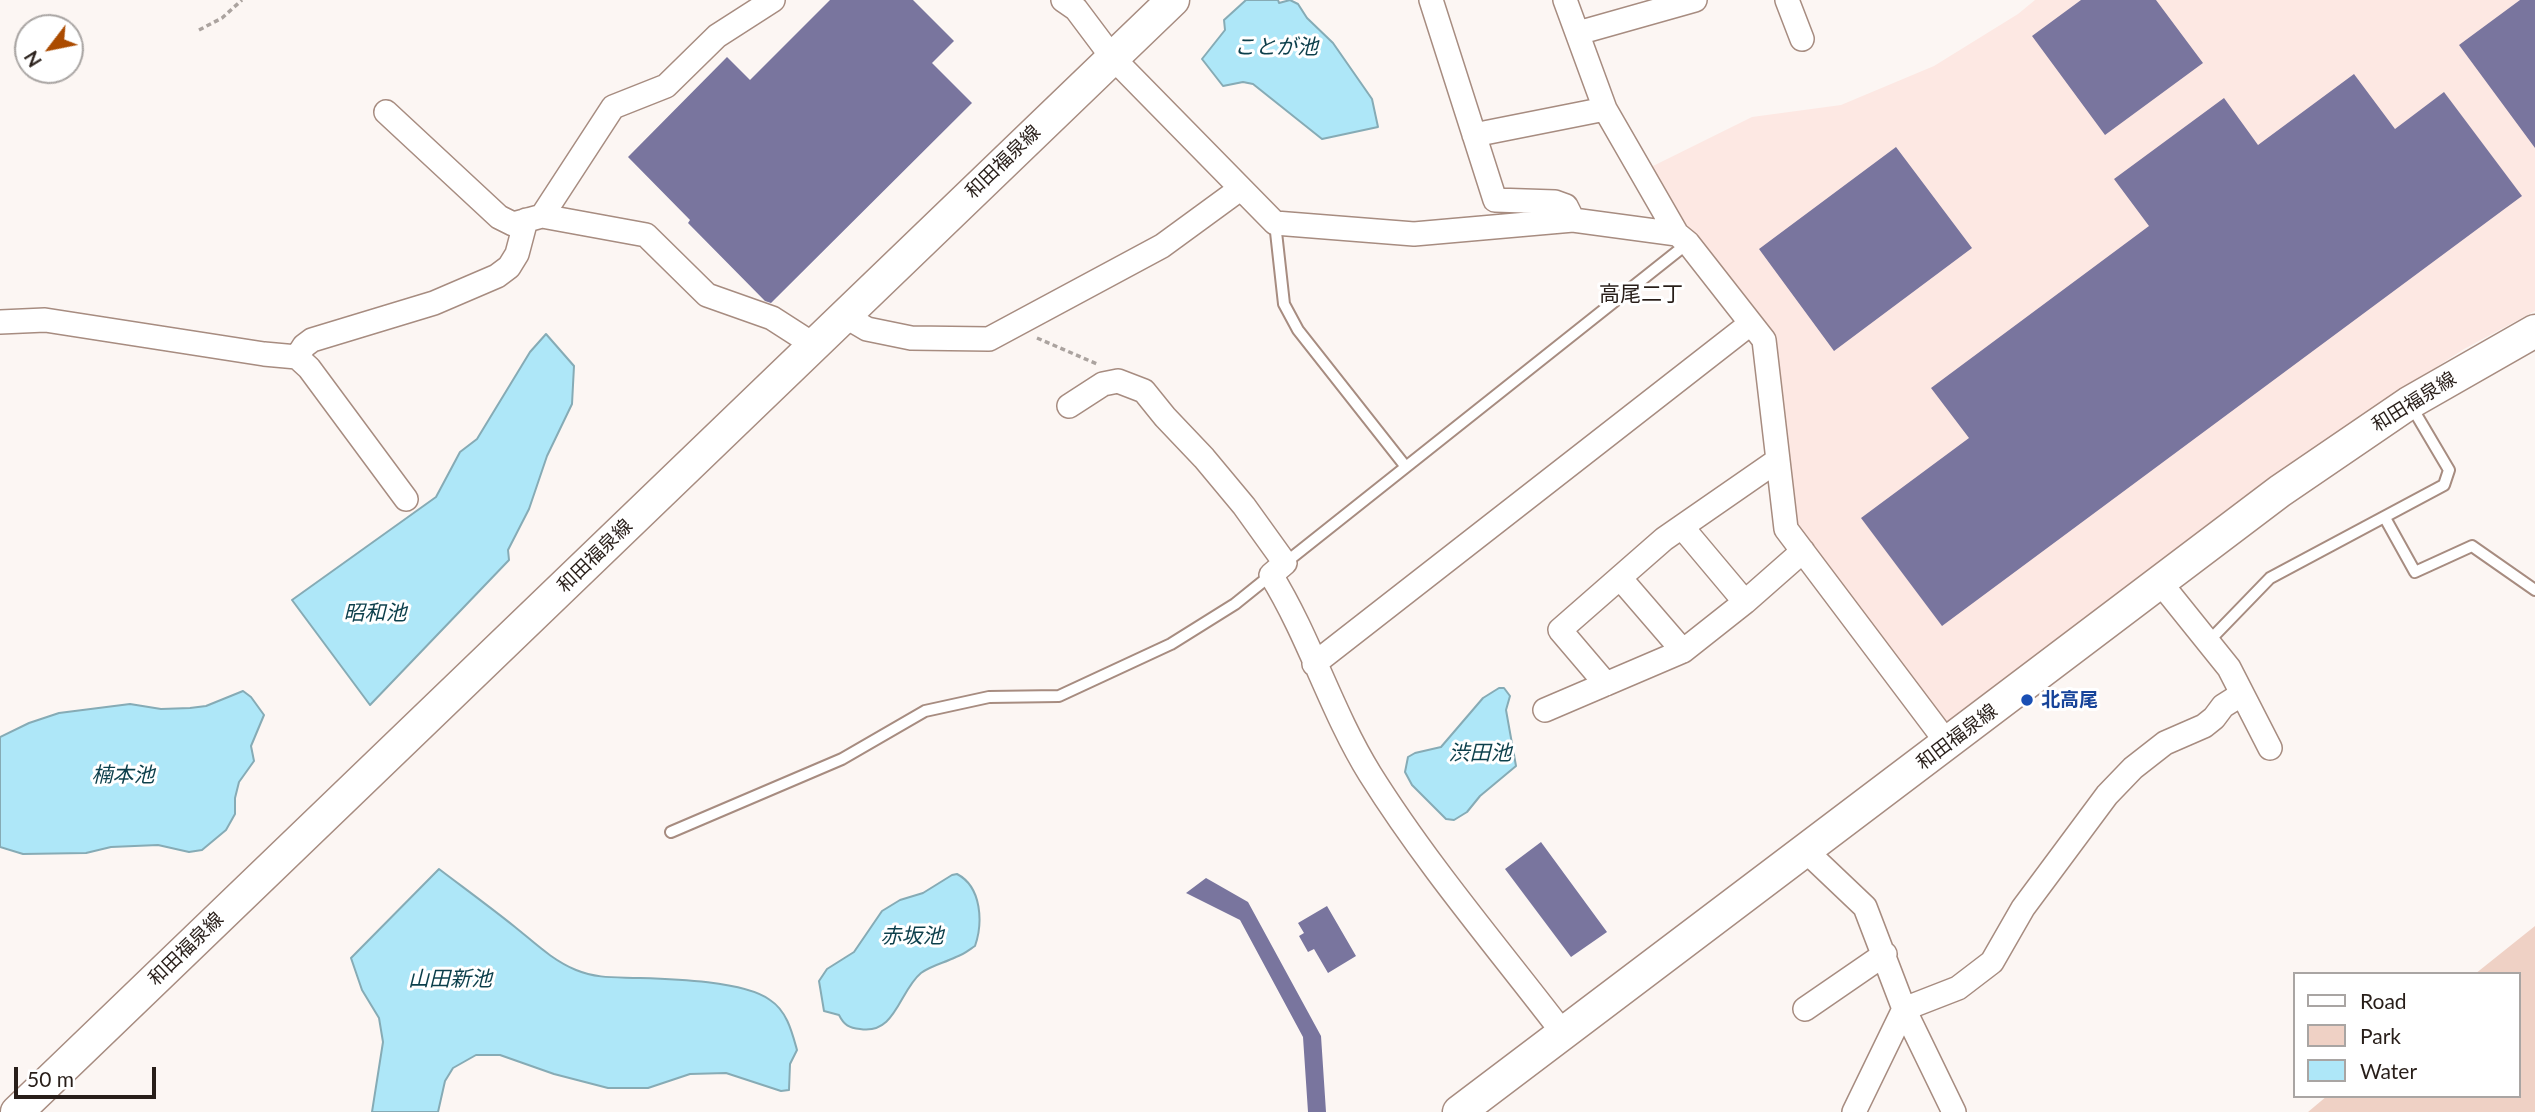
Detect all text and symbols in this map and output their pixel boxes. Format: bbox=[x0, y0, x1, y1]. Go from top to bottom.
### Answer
north arrow bbox=[14, 14, 84, 84]
water label: ことが池 bbox=[1234, 34, 1318, 60]
text: N bbox=[19, 47, 46, 72]
street label: 和田福泉線 bbox=[961, 121, 1045, 203]
district label: 高尾二丁 bbox=[1599, 281, 1683, 307]
street label: 和田福泉線 bbox=[2368, 367, 2460, 437]
street label: 和田福泉線 bbox=[553, 515, 637, 597]
water label: 昭和池 bbox=[344, 600, 406, 626]
place label: 北高尾 bbox=[2041, 689, 2098, 711]
marker: 北高尾 bbox=[2019, 692, 2035, 708]
street label: 和田福泉線 bbox=[1912, 699, 2002, 775]
water label: 渋田池 bbox=[1449, 740, 1511, 766]
water label: 楠本池 bbox=[92, 762, 154, 788]
street label: 和田福泉線 bbox=[144, 908, 228, 990]
water label: 赤坂池 bbox=[881, 923, 943, 949]
water label: 山田新池 bbox=[408, 966, 492, 992]
legend bbox=[2294, 972, 2521, 1098]
text: Road bbox=[2360, 988, 2407, 1013]
text: Park bbox=[2360, 1023, 2401, 1048]
scale bar bbox=[18, 1052, 159, 1096]
text: Water bbox=[2360, 1058, 2417, 1083]
text: 50 m bbox=[27, 1066, 74, 1091]

